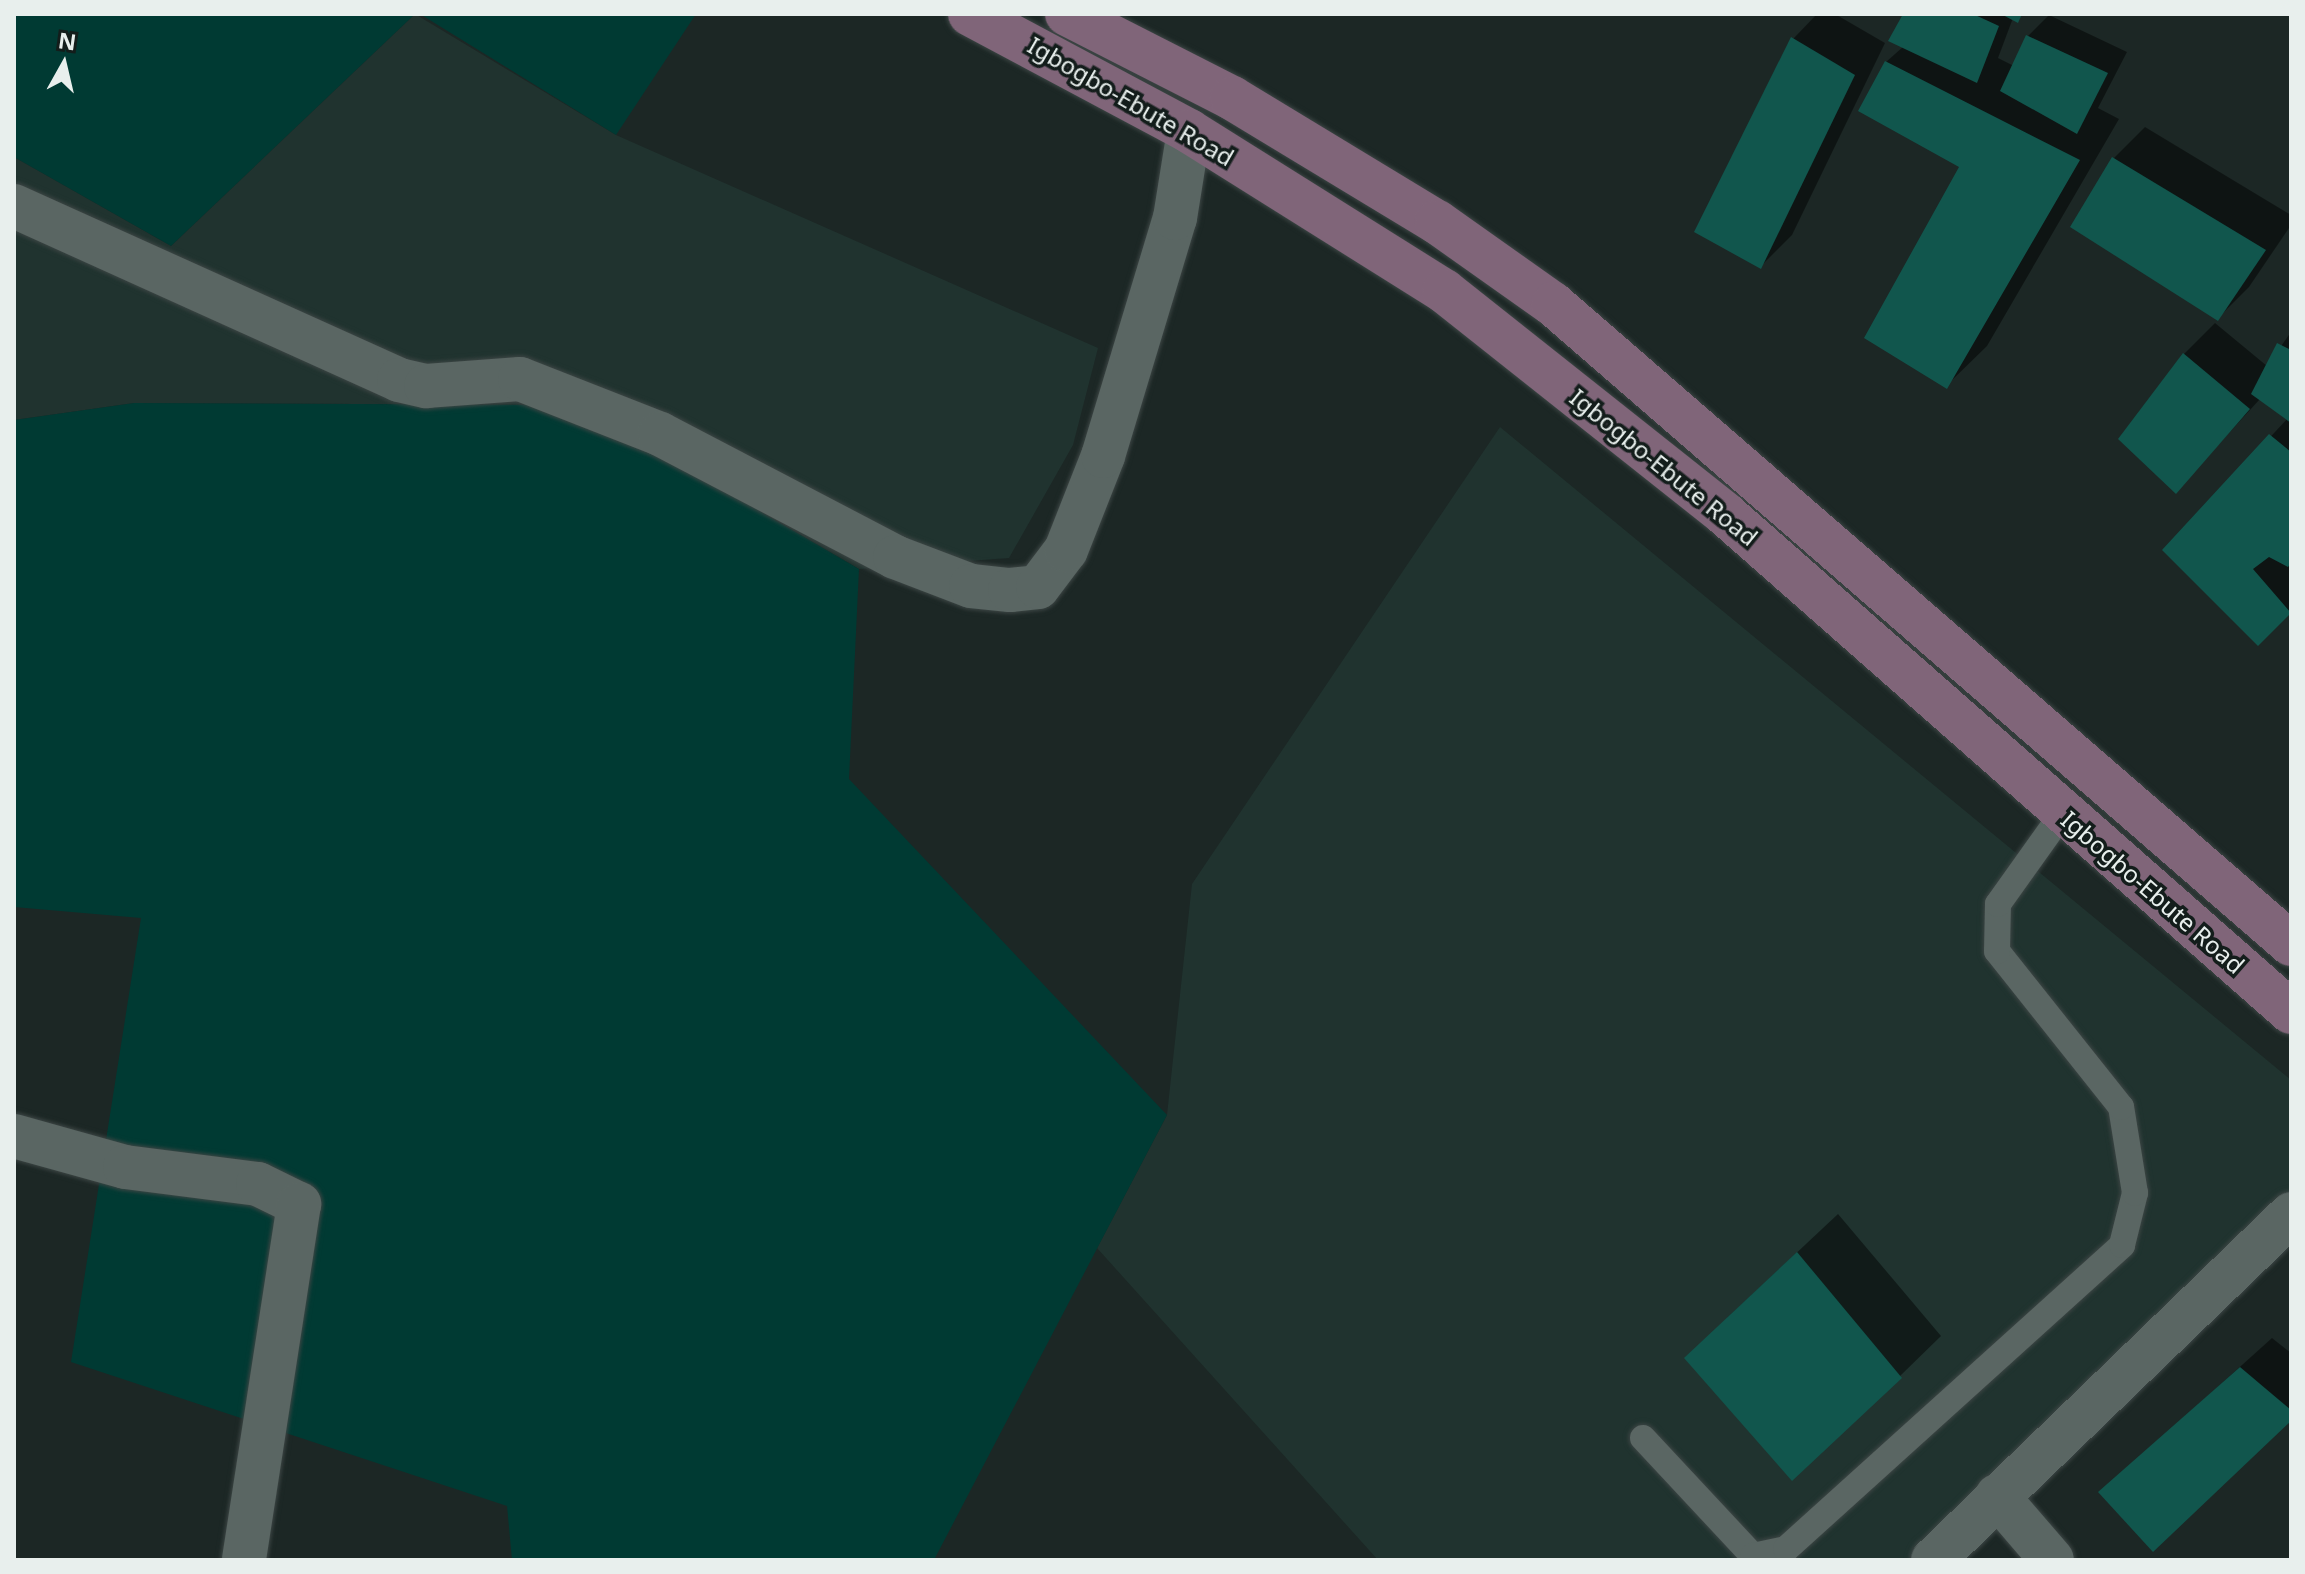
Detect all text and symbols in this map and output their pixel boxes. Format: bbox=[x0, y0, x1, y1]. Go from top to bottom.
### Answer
north arrow bbox=[24, 24, 104, 104]
text: N bbox=[56, 24, 78, 56]
street label: Igbogbo-Ebute Road bbox=[1023, 30, 1239, 172]
street label: Igbogbo-Ebute Road bbox=[1564, 382, 1764, 552]
street label: Igbogbo-Ebute Road bbox=[2056, 805, 2250, 979]

